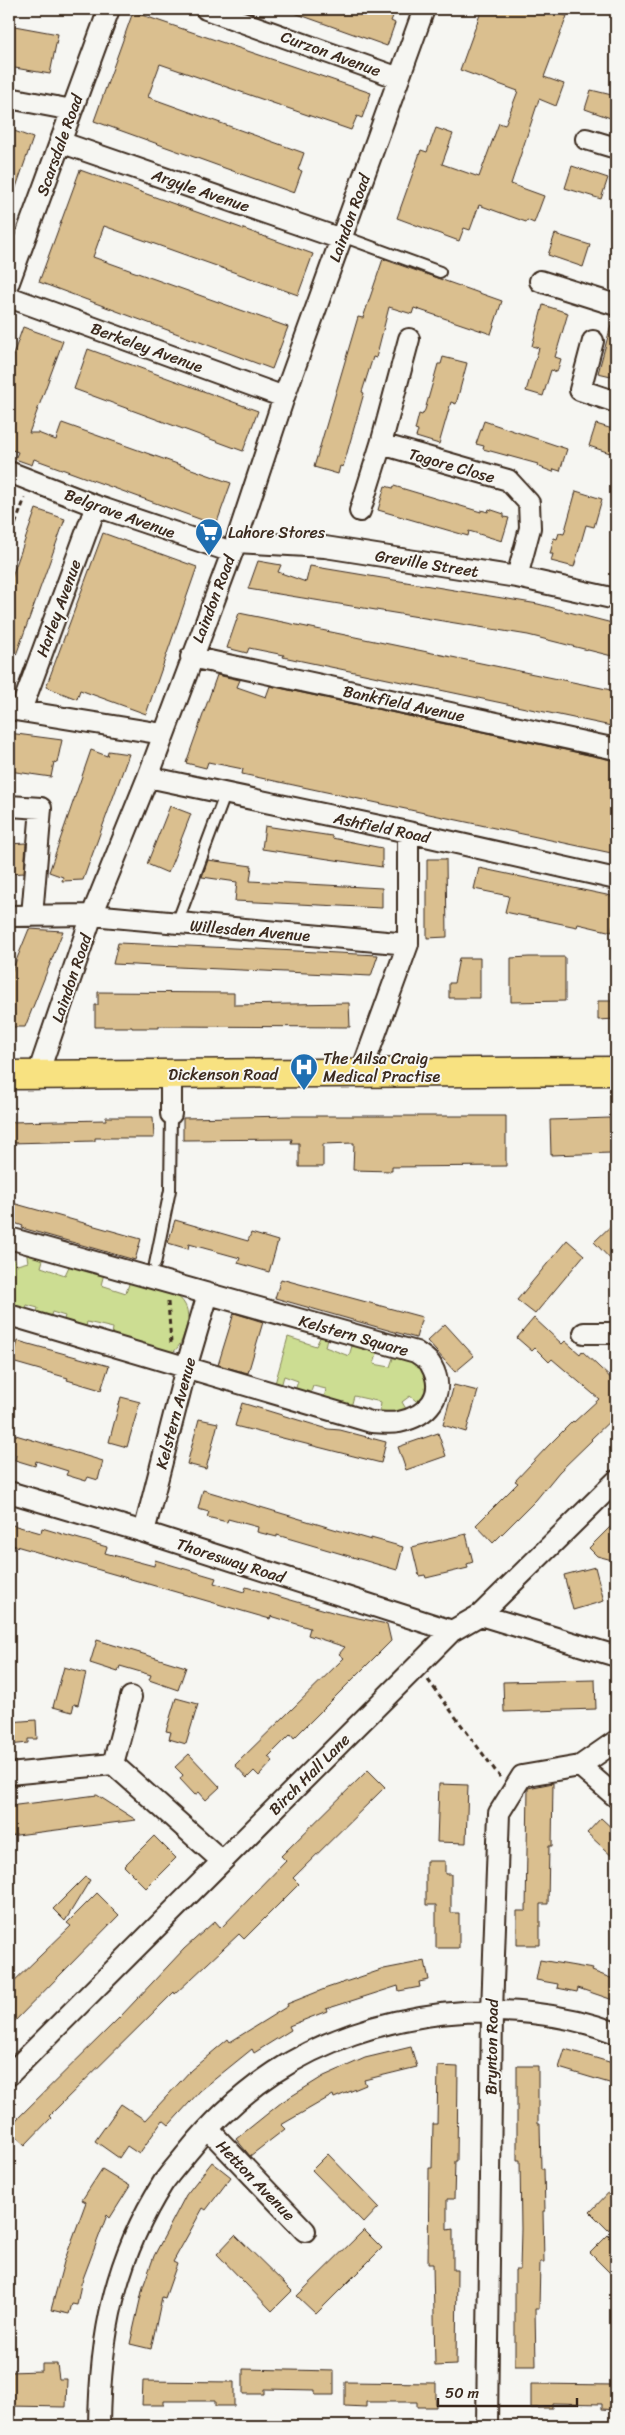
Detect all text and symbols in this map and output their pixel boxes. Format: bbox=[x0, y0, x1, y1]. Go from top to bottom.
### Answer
street label: Curzon Avenue bbox=[277, 22, 385, 85]
street label: Scarsdale Road bbox=[28, 89, 92, 200]
street label: Argyle Avenue bbox=[147, 160, 254, 221]
street label: Laindon Road bbox=[320, 169, 379, 266]
street label: Berkeley Avenue bbox=[87, 314, 207, 381]
street label: Tagore Close bbox=[405, 439, 498, 492]
street label: Belgrave Avenue bbox=[60, 480, 180, 547]
supermarket icon: Lahore Stores bbox=[194, 517, 224, 556]
place label: Lahore Stores bbox=[228, 518, 326, 547]
street label: Greville Street bbox=[373, 541, 481, 586]
street label: Laindon Road bbox=[183, 550, 244, 647]
street label: Harley Avenue bbox=[27, 555, 90, 661]
street label: Bankfield Avenue bbox=[340, 676, 467, 731]
street label: Ashfield Road bbox=[330, 803, 434, 852]
street label: Willesden Avenue bbox=[189, 911, 312, 950]
street label: Laindon Road bbox=[43, 928, 101, 1026]
place label: The Ailsa Craig Medical Practise bbox=[323, 1044, 440, 1091]
hospital icon: The Ailsa Craig Medical Practise bbox=[289, 1052, 319, 1091]
street label: Dickenson Road bbox=[168, 1060, 279, 1089]
street label: Kelstern Square bbox=[295, 1306, 412, 1365]
street label: Kelstern Avenue bbox=[147, 1354, 204, 1472]
street label: Thoresway Road bbox=[173, 1529, 290, 1592]
street label: Birch Hall Lane bbox=[261, 1726, 357, 1822]
street label: Brynton Road bbox=[476, 1997, 507, 2095]
street label: Hetton Avenue bbox=[209, 2133, 302, 2228]
scale bar bbox=[438, 2375, 576, 2407]
text: 50 m bbox=[445, 2380, 480, 2406]

